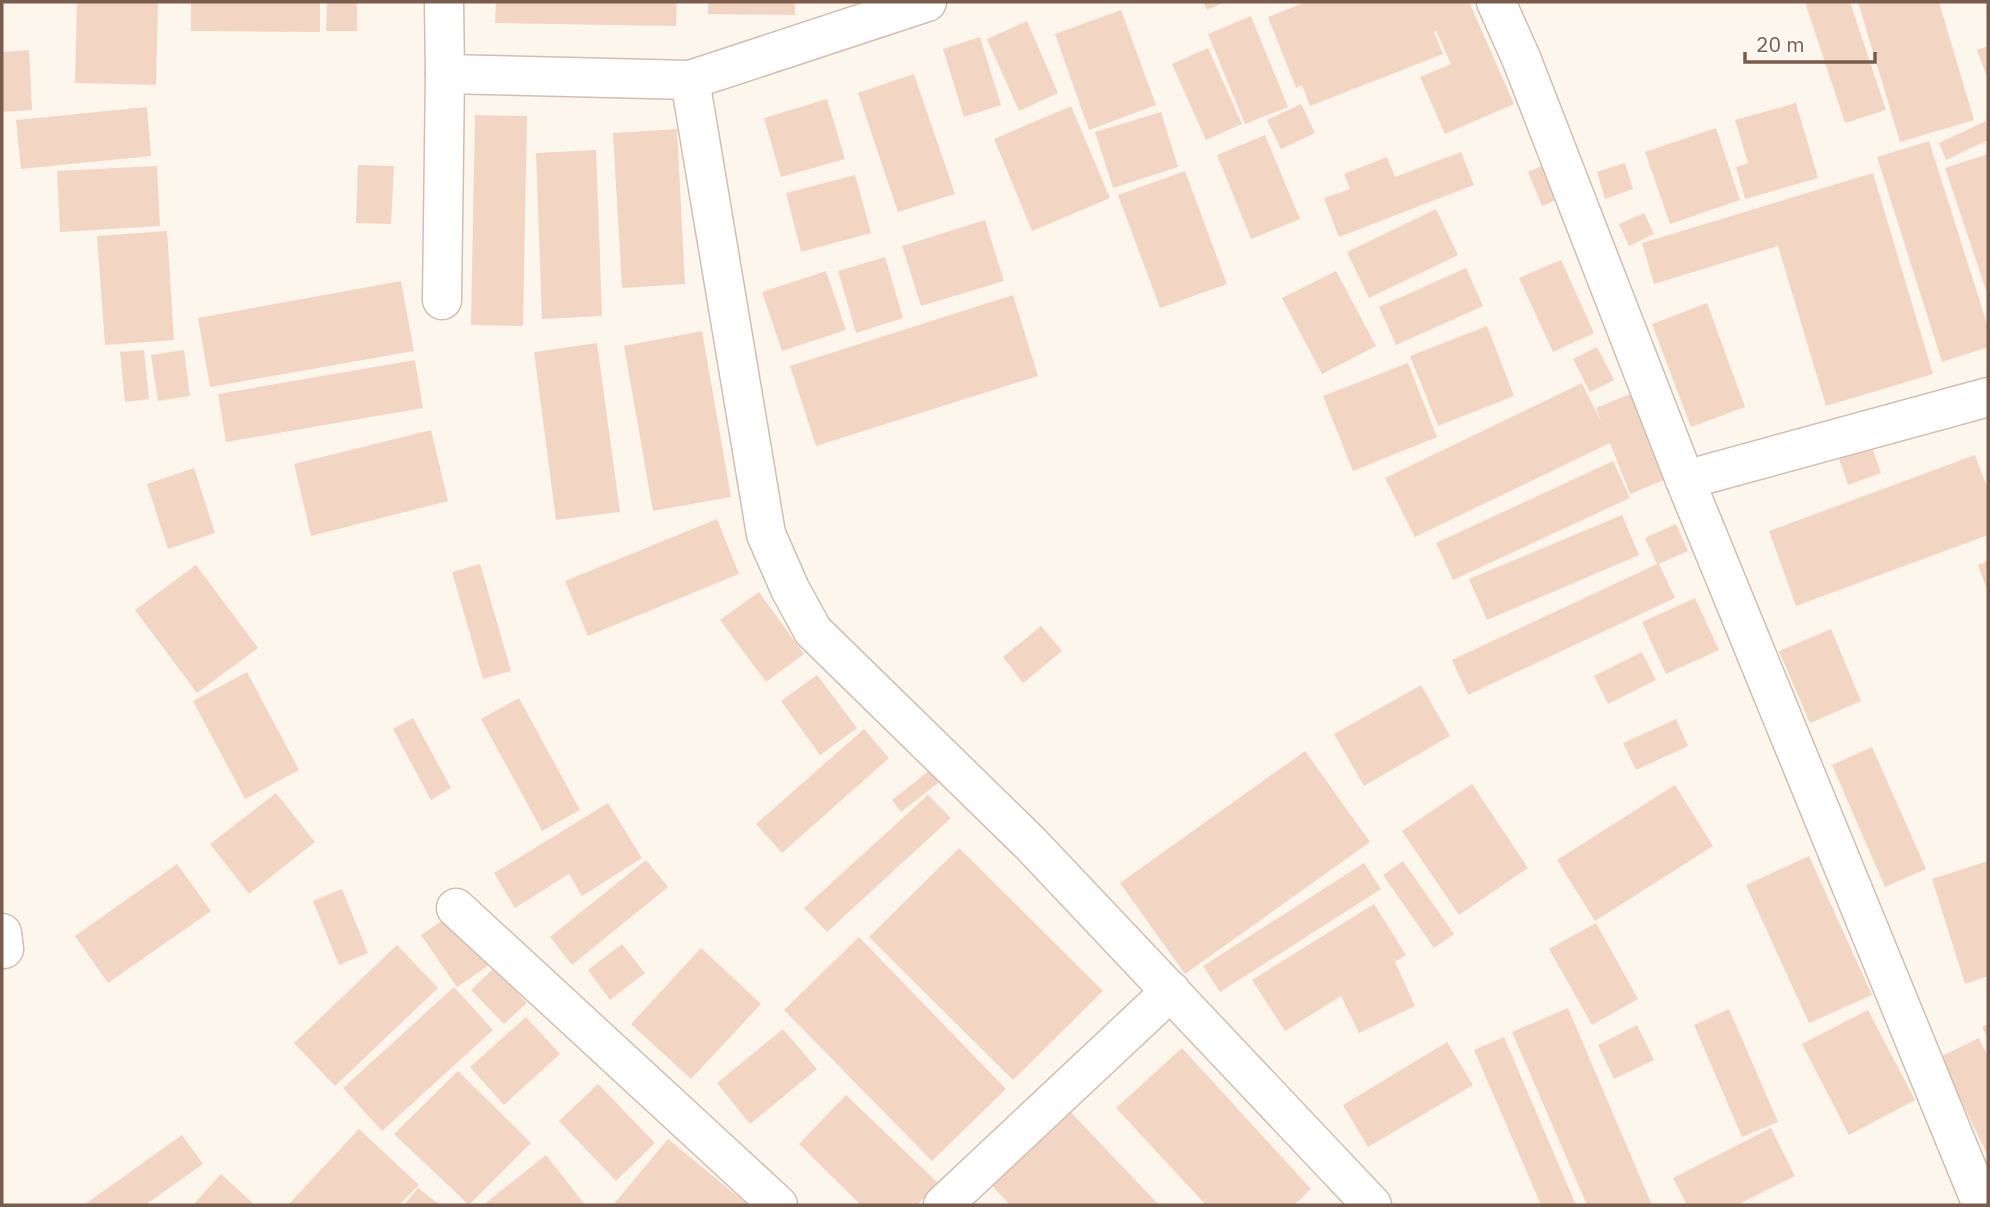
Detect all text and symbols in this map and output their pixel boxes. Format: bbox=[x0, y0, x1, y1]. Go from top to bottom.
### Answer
scale bar bbox=[1745, 21, 1874, 65]
text: 20 m bbox=[1756, 30, 1805, 58]

